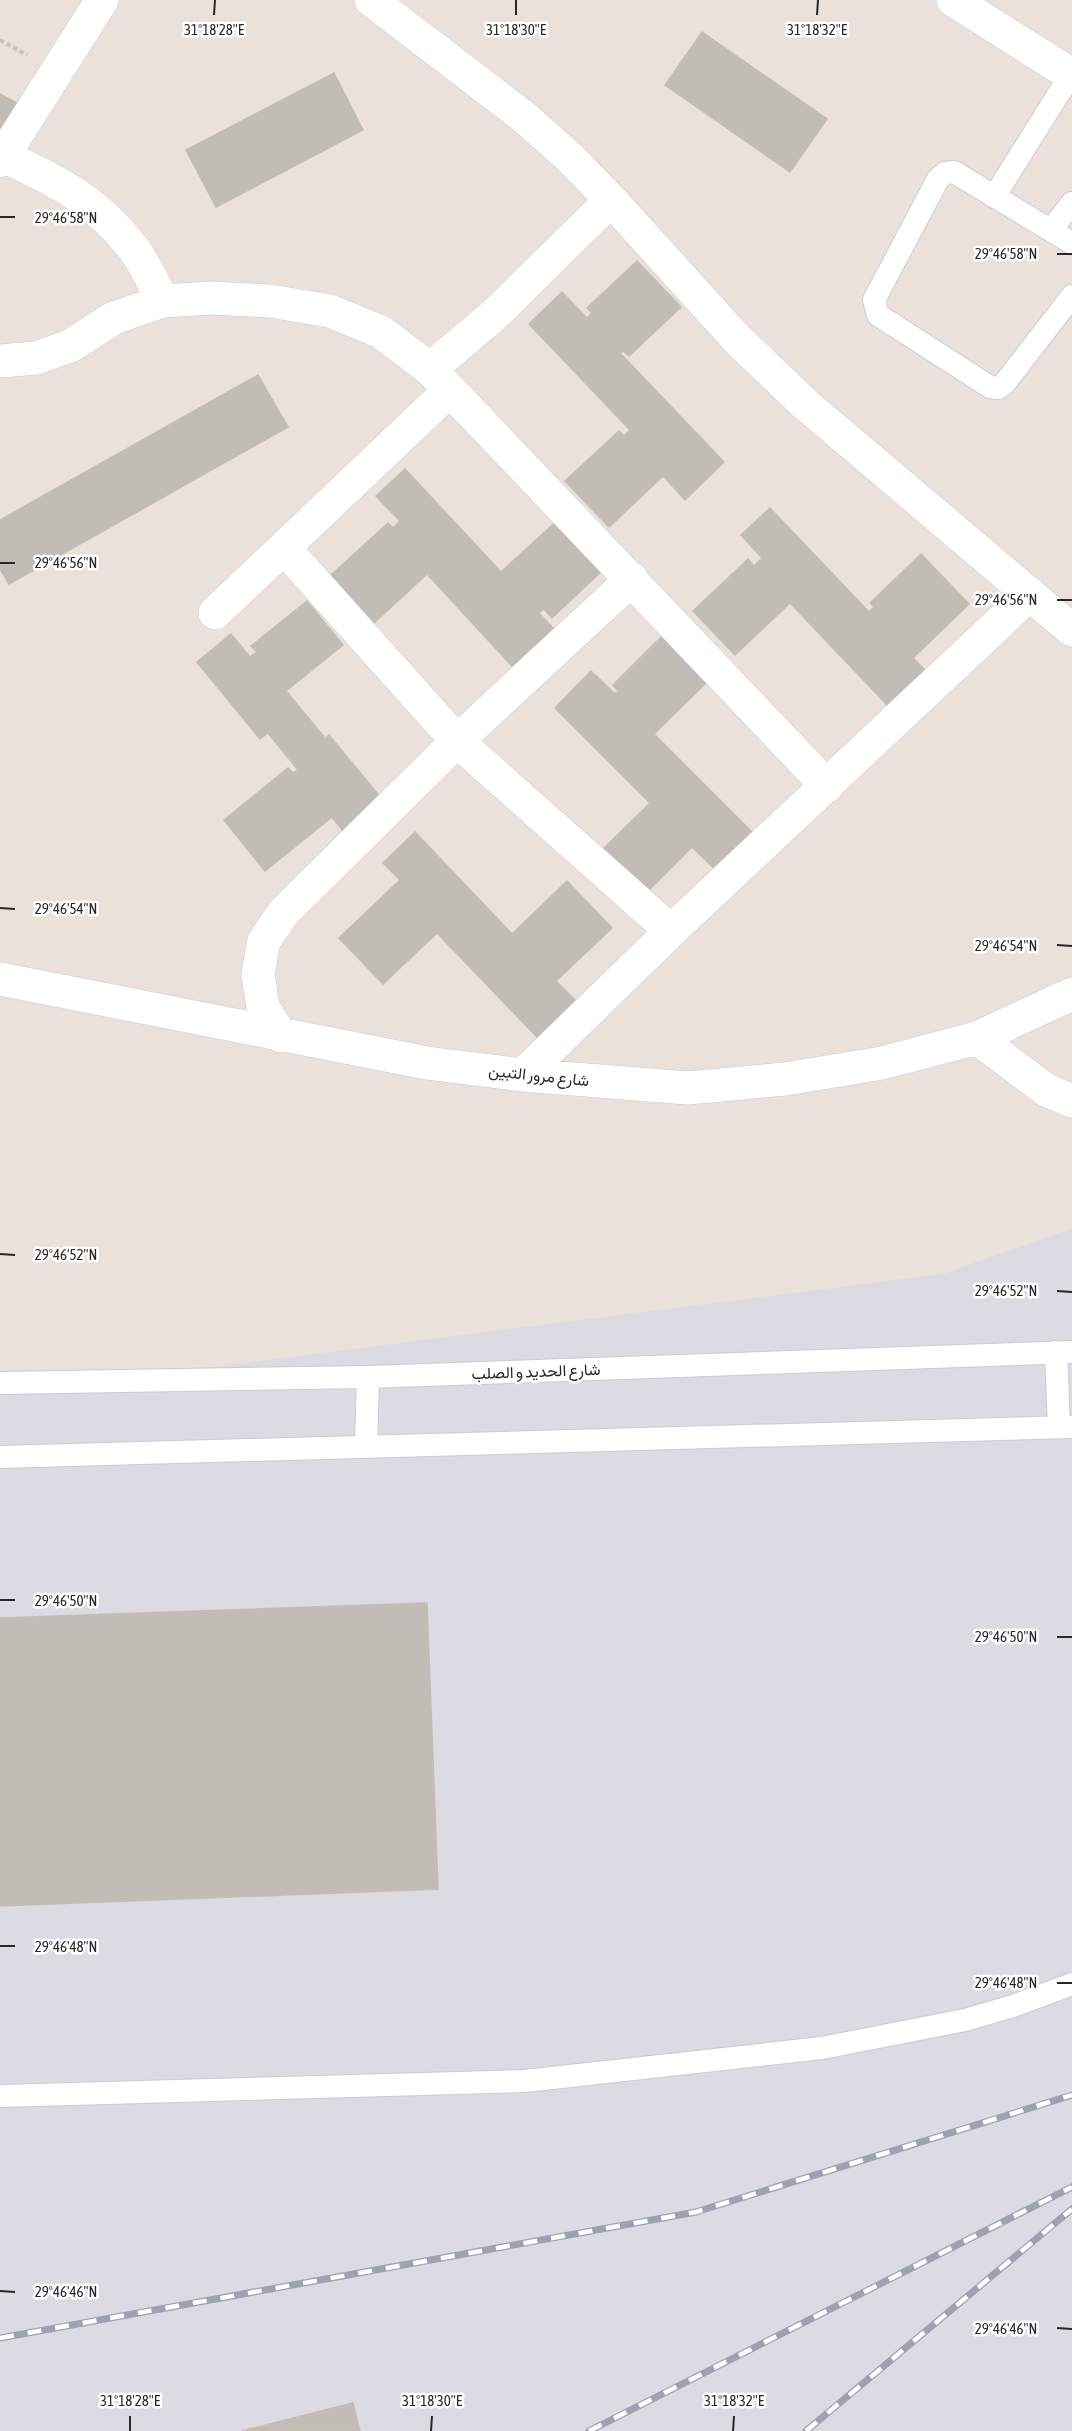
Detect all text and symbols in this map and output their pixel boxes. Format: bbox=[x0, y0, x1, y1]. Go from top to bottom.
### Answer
text: 31°18'28"E bbox=[184, 21, 245, 38]
text: 31°18'30"E bbox=[486, 21, 547, 38]
text: 31°18'32"E bbox=[787, 21, 848, 38]
text: 29°46'58"N bbox=[35, 209, 97, 226]
text: 29°46'58"N bbox=[975, 245, 1037, 262]
text: 29°46'56"N bbox=[35, 554, 97, 571]
text: 29°46'56"N bbox=[975, 591, 1037, 608]
text: 29°46'54"N bbox=[35, 900, 97, 917]
text: 29°46'54"N bbox=[975, 937, 1037, 954]
street label: شارع مرور التبين bbox=[487, 1061, 590, 1092]
text: 29°46'52"N bbox=[35, 1246, 97, 1263]
text: 29°46'52"N bbox=[975, 1282, 1037, 1299]
street label: شارع الحديد و الصلب bbox=[471, 1360, 601, 1385]
text: 29°46'50"N bbox=[35, 1592, 97, 1609]
text: 29°46'50"N bbox=[975, 1628, 1037, 1645]
text: 29°46'48"N bbox=[35, 1938, 97, 1955]
text: 29°46'48"N bbox=[975, 1974, 1037, 1991]
text: 29°46'46"N bbox=[35, 2283, 97, 2300]
text: 29°46'46"N bbox=[975, 2320, 1037, 2337]
text: 31°18'28"E bbox=[100, 2392, 161, 2409]
text: 31°18'30"E bbox=[402, 2392, 463, 2409]
text: 31°18'32"E bbox=[704, 2392, 765, 2409]

